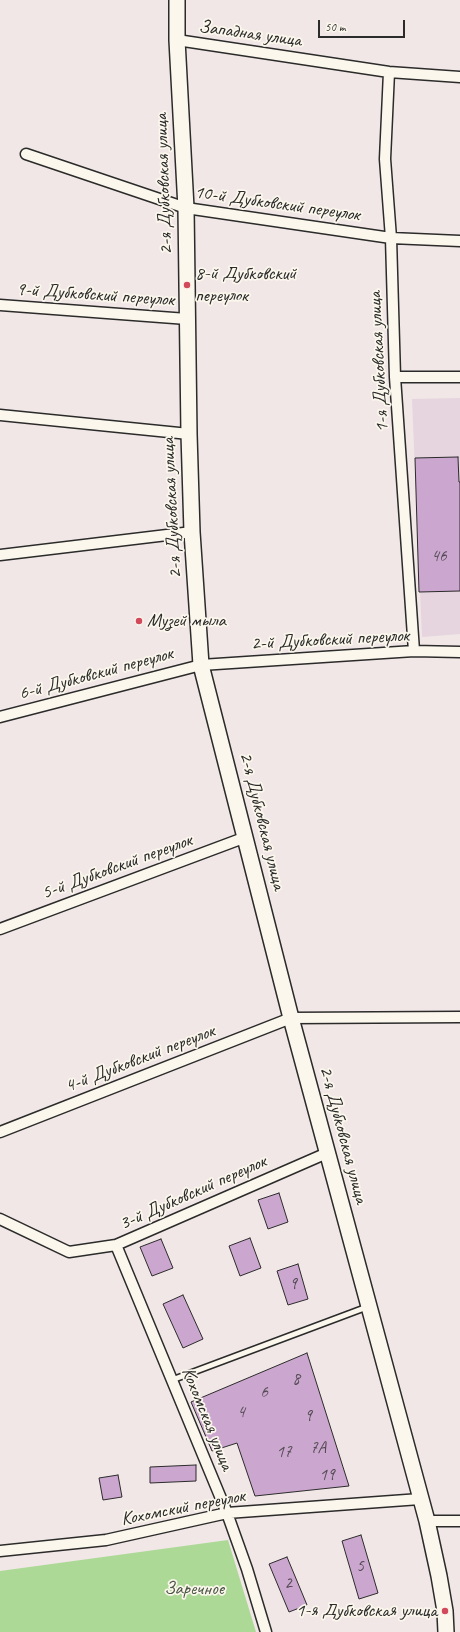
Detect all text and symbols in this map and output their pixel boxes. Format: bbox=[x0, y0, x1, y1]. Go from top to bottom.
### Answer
scale bar bbox=[320, 12, 407, 38]
street label: Западная улица bbox=[197, 16, 303, 52]
text: 50 m bbox=[325, 19, 345, 35]
street label: 2-я Дубковская улица bbox=[150, 113, 178, 255]
street label: 10-й Дубковский переулок bbox=[193, 181, 361, 227]
place label: 8-й Дубковский переулок bbox=[195, 263, 296, 307]
street label: 9-й Дубковский переулок bbox=[15, 278, 175, 312]
marker: 8-й Дубковский переулок bbox=[182, 280, 192, 290]
street label: 1-я Дубковская улица bbox=[364, 291, 394, 433]
street label: 2-я Дубковская улица bbox=[157, 437, 187, 579]
house number: 46 bbox=[431, 547, 447, 567]
place label: Музей мыла bbox=[147, 610, 226, 632]
marker: Музей мыла bbox=[134, 616, 144, 626]
street label: 2-й Дубковский переулок bbox=[250, 624, 410, 656]
street label: 6-й Дубковский переулок bbox=[17, 642, 175, 706]
street label: 2-я Дубковская улица bbox=[234, 750, 290, 892]
street label: 5-й Дубковский переулок bbox=[39, 829, 195, 905]
street label: 4-й Дубковский переулок bbox=[62, 1020, 218, 1098]
street label: 2-я Дубковская улица bbox=[314, 1064, 372, 1206]
street label: 3-й Дубковский переулок bbox=[116, 1150, 270, 1236]
house number: 9 bbox=[289, 1275, 297, 1295]
street label: Кохомская улица bbox=[176, 1364, 238, 1474]
house number: 8 bbox=[292, 1370, 300, 1390]
house number: 6 bbox=[260, 1383, 268, 1403]
house number: 4 bbox=[237, 1403, 245, 1423]
house number: 9 bbox=[304, 1407, 312, 1427]
house number: 7А bbox=[310, 1439, 326, 1459]
house number: 17 bbox=[276, 1443, 292, 1463]
house number: 19 bbox=[319, 1466, 335, 1486]
street label: Кохомский переулок bbox=[119, 1485, 247, 1531]
house number: 5 bbox=[356, 1557, 364, 1577]
house number: 2 bbox=[284, 1574, 292, 1594]
park label: Заречное bbox=[164, 1578, 224, 1600]
place label: 1-я Дубковская улица bbox=[296, 1600, 437, 1622]
marker: 1-я Дубковская улица bbox=[440, 1606, 450, 1616]

